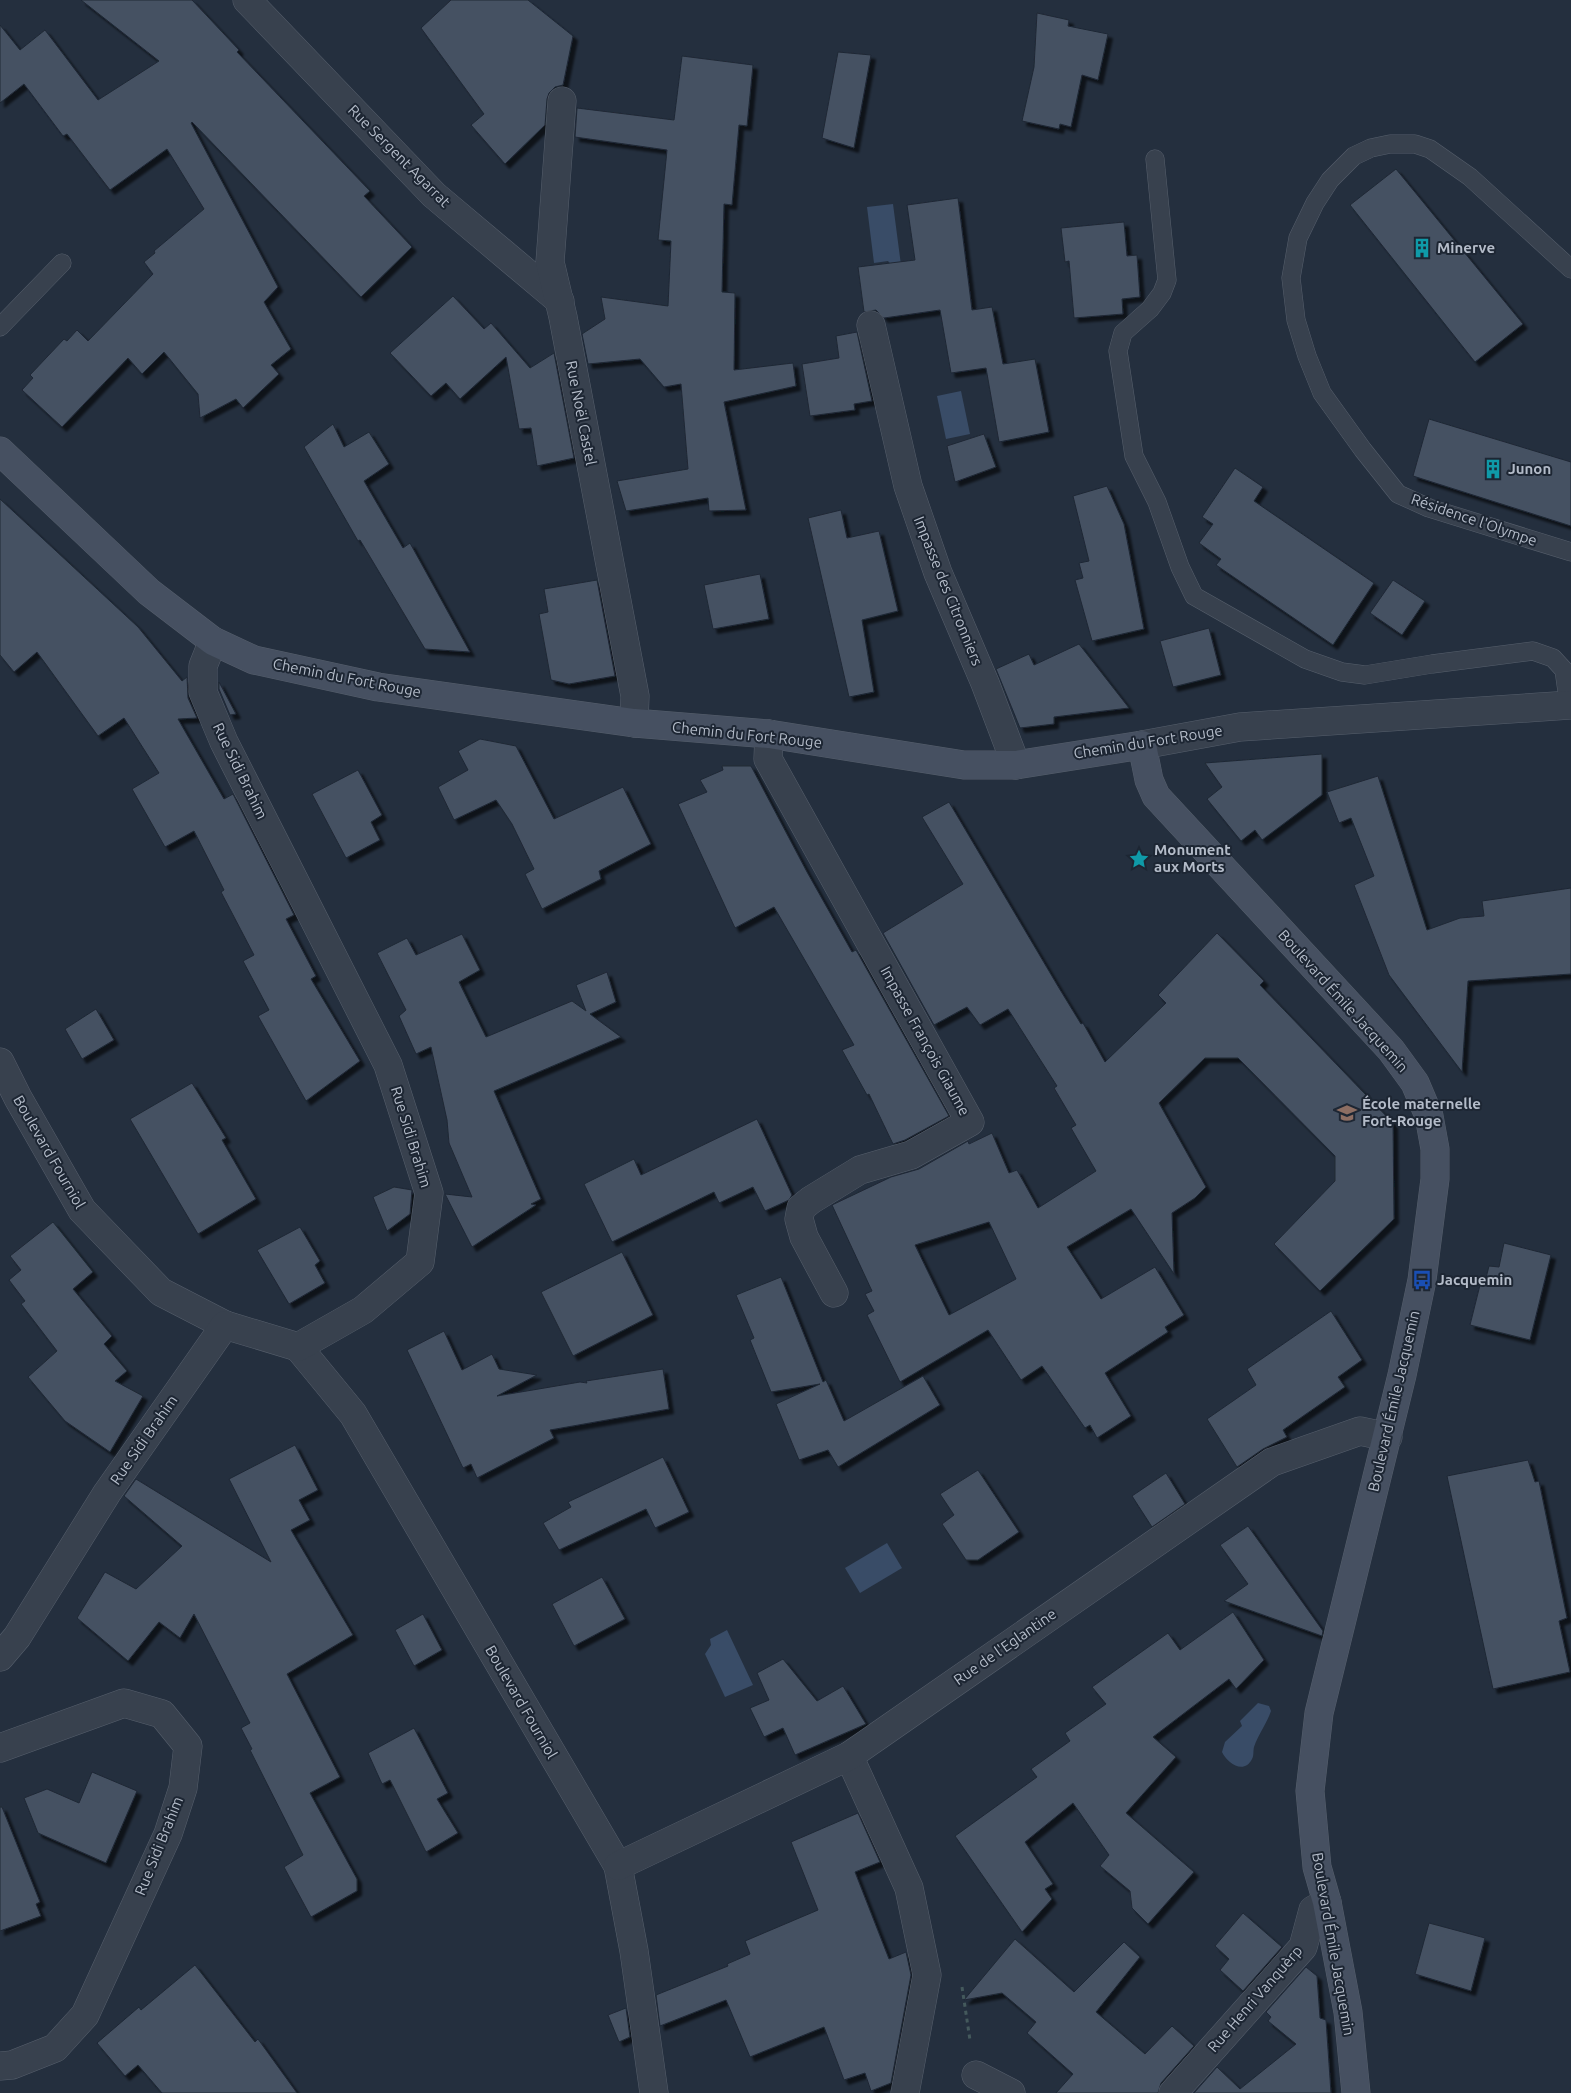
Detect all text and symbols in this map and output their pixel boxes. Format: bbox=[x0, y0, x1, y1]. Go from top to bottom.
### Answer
street label: Rue Sergent Agarrat bbox=[345, 101, 454, 210]
building icon: Minerve bbox=[1411, 237, 1433, 259]
place label: Minerve bbox=[1437, 239, 1495, 256]
street label: Rue Noël Castel bbox=[563, 359, 600, 467]
building icon: Junon bbox=[1482, 458, 1504, 480]
place label: Junon bbox=[1508, 460, 1551, 477]
street label: Résidence l'Olympe bbox=[1409, 490, 1539, 549]
street label: Impasse des Citronniers bbox=[911, 514, 986, 668]
street label: Chemin du Fort Rouge bbox=[272, 655, 423, 700]
street label: Chemin du Fort Rouge bbox=[671, 718, 823, 751]
street label: Rue Sidi Brahim bbox=[210, 720, 271, 822]
street label: Chemin du Fort Rouge bbox=[1072, 721, 1224, 762]
place label: Monument aux Morts bbox=[1154, 841, 1231, 875]
place icon: Monument aux Morts bbox=[1128, 848, 1150, 870]
street label: Boulevard Émile Jacquemin bbox=[1275, 926, 1412, 1075]
street label: Impasse François Giaume bbox=[877, 963, 974, 1118]
street label: Rue Sidi Brahim bbox=[388, 1084, 435, 1190]
street label: Boulevard Fourniol bbox=[10, 1092, 89, 1211]
place label: École maternelle Fort-Rouge bbox=[1362, 1095, 1481, 1129]
school or university icon: École maternelle Fort-Rouge bbox=[1336, 1102, 1358, 1124]
bus stop icon: Jacquemin bbox=[1411, 1269, 1433, 1291]
place label: Jacquemin bbox=[1437, 1271, 1512, 1288]
street label: Boulevard Émile Jacquemin bbox=[1364, 1309, 1423, 1493]
street label: Rue Sidi Brahim bbox=[107, 1392, 181, 1488]
street label: Rue de l'Eglantine bbox=[950, 1605, 1059, 1688]
street label: Boulevard Fourniol bbox=[482, 1642, 561, 1761]
street label: Rue Sidi Brahim bbox=[131, 1794, 186, 1898]
street label: Boulevard Émile Jacquemin bbox=[1309, 1851, 1358, 2037]
street label: Rue Henri Vanquèrp bbox=[1204, 1942, 1305, 2055]

